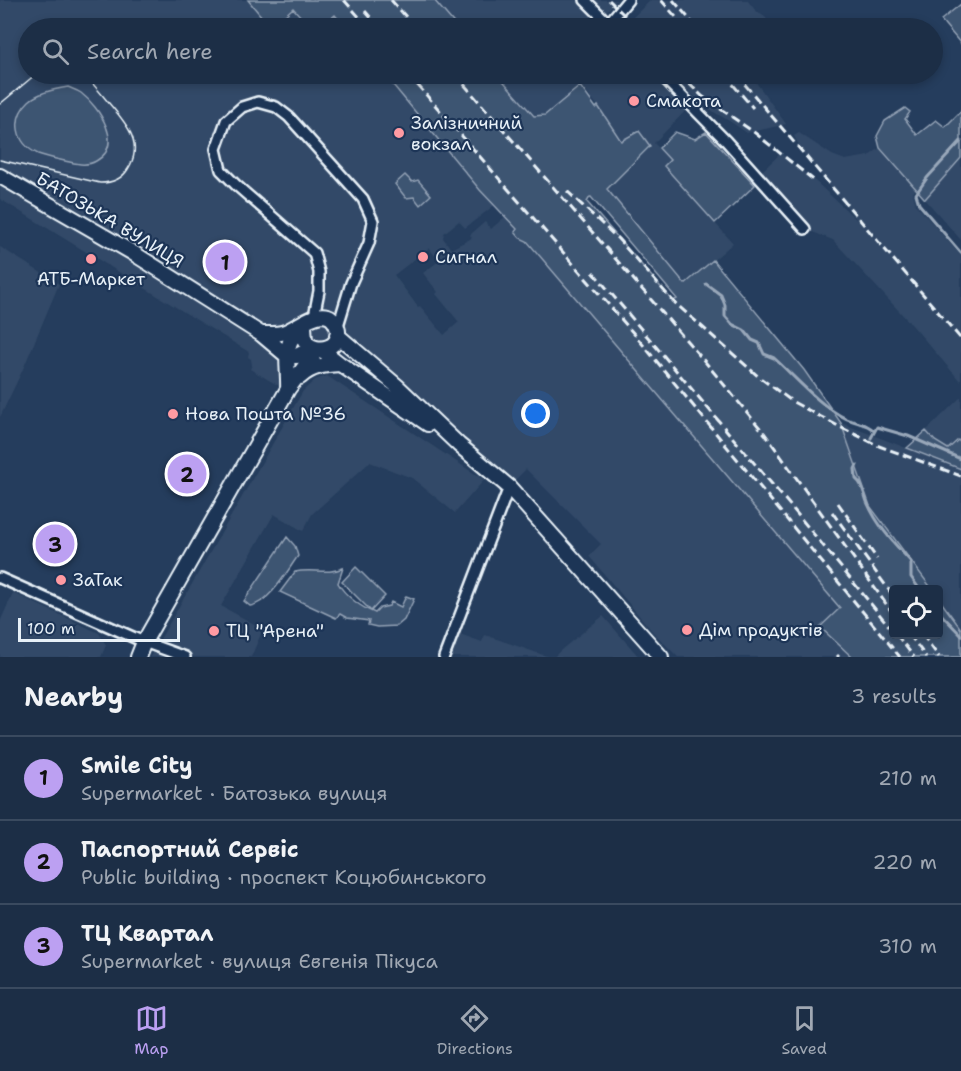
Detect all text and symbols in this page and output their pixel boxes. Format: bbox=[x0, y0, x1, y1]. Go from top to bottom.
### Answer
search box bbox=[18, 18, 943, 84]
icon: search bbox=[39, 35, 72, 68]
text: Search here bbox=[87, 37, 213, 66]
place label: Смакота bbox=[646, 89, 721, 113]
marker: Смакота bbox=[627, 94, 641, 108]
place label: Залізничний вокзал bbox=[411, 111, 522, 156]
marker: Залізничний вокзал bbox=[392, 126, 406, 140]
street label: БАТОЗЬКА ВУЛИЦЯ bbox=[32, 166, 188, 274]
pin: 1 bbox=[206, 240, 244, 284]
place label: Сигнал bbox=[435, 245, 497, 269]
marker: Сигнал bbox=[416, 250, 430, 264]
marker: АТБ-Маркет bbox=[84, 252, 98, 266]
place label: АТБ-Маркет bbox=[37, 267, 146, 291]
your location bbox=[521, 399, 550, 428]
place label: Нова Пошта №36 bbox=[185, 402, 346, 426]
marker: Нова Пошта №36 bbox=[166, 407, 180, 421]
pin: 2 bbox=[168, 452, 207, 496]
pin: 3 bbox=[36, 522, 74, 566]
place label: ЗаТак bbox=[73, 568, 123, 592]
marker: ЗаТак bbox=[54, 573, 68, 587]
map controls bbox=[889, 585, 943, 639]
button: locate bbox=[889, 585, 943, 639]
scale bar bbox=[18, 615, 180, 642]
text: 100 m bbox=[27, 618, 75, 639]
place label: Дім продуктів bbox=[699, 618, 823, 642]
place label: ТЦ "Арена" bbox=[226, 619, 324, 643]
marker: Дім продуктів bbox=[680, 623, 694, 637]
marker: ТЦ "Арена" bbox=[207, 624, 221, 638]
text: Nearby bbox=[24, 679, 123, 714]
text: 3 results bbox=[851, 683, 937, 709]
text: Smile City bbox=[81, 751, 193, 780]
text: 1 bbox=[39, 765, 48, 791]
text: 210 m bbox=[878, 765, 937, 791]
text: Supermarket · Батозька вулиця bbox=[81, 780, 387, 806]
text: Паспортний Сервіс bbox=[81, 835, 299, 864]
text: 2 bbox=[37, 849, 51, 875]
text: 220 m bbox=[873, 849, 937, 875]
text: Public building · проспект Коцюбинського bbox=[81, 864, 487, 890]
text: ТЦ Квартал bbox=[81, 919, 213, 948]
text: 3 bbox=[37, 933, 51, 959]
text: 310 m bbox=[878, 933, 937, 959]
text: Supermarket · вулиця Євгенія Пікуса bbox=[81, 948, 438, 974]
tab: Map bbox=[134, 1002, 168, 1059]
tab: Directions bbox=[437, 1002, 513, 1059]
tab: Saved bbox=[781, 1002, 827, 1059]

